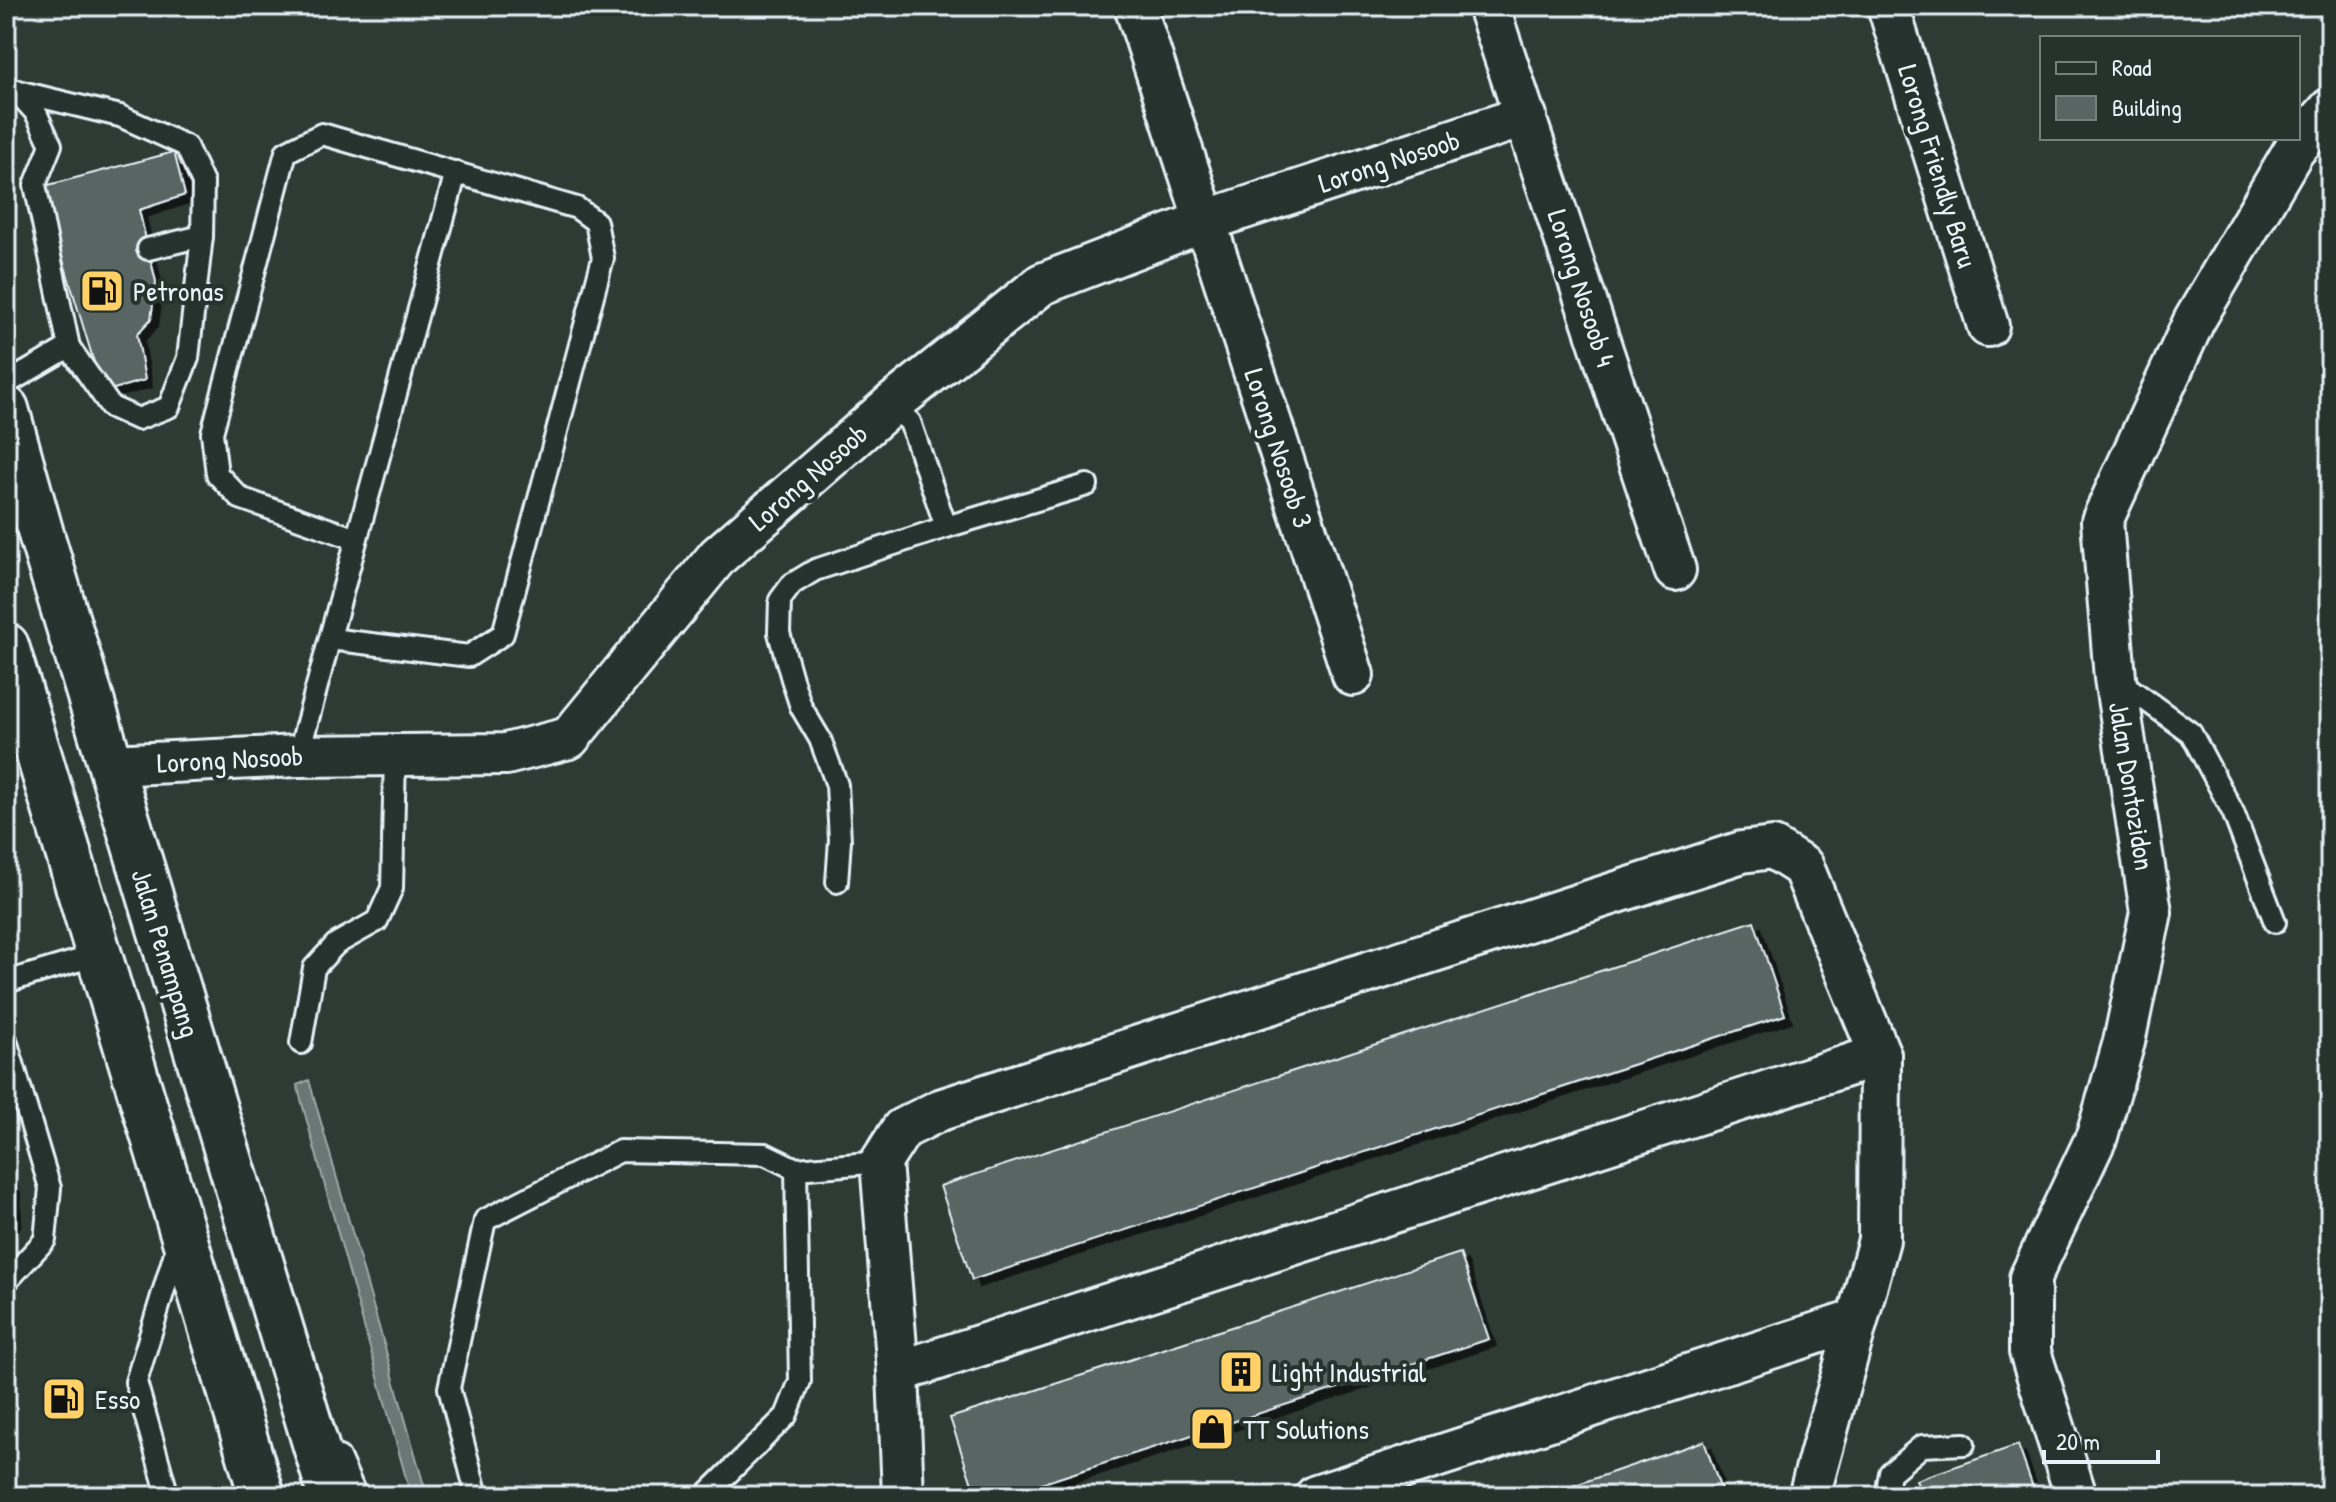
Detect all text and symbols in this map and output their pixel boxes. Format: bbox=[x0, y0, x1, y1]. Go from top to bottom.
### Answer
legend bbox=[2040, 36, 2300, 140]
text: Road bbox=[2112, 51, 2151, 83]
street label: Lorong Friendly Baru bbox=[1889, 60, 1987, 272]
text: Building bbox=[2112, 91, 2182, 123]
street label: Lorong Nosoob bbox=[1314, 120, 1464, 202]
street label: Lorong Nosoob 4 bbox=[1539, 204, 1625, 372]
fuel station icon: Petronas bbox=[78, 267, 126, 315]
place label: Petronas bbox=[133, 272, 224, 310]
street label: Lorong Nosoob 3 bbox=[1235, 363, 1323, 533]
street label: Lorong Nosoob bbox=[740, 415, 876, 539]
street label: Jalan Dontozidon bbox=[2100, 699, 2164, 873]
street label: Lorong Nosoob bbox=[156, 736, 304, 782]
street label: Jalan Penampang bbox=[122, 864, 210, 1042]
building icon: Light Industrial bbox=[1217, 1348, 1265, 1396]
place label: Light Industrial bbox=[1272, 1353, 1427, 1391]
fuel station icon: Esso bbox=[40, 1375, 88, 1423]
place label: Esso bbox=[95, 1380, 140, 1418]
shop icon: TT Solutions bbox=[1188, 1405, 1236, 1453]
place label: TT Solutions bbox=[1243, 1410, 1369, 1448]
scale bar bbox=[2044, 1414, 2158, 1464]
text: 20 m bbox=[2056, 1425, 2100, 1457]

